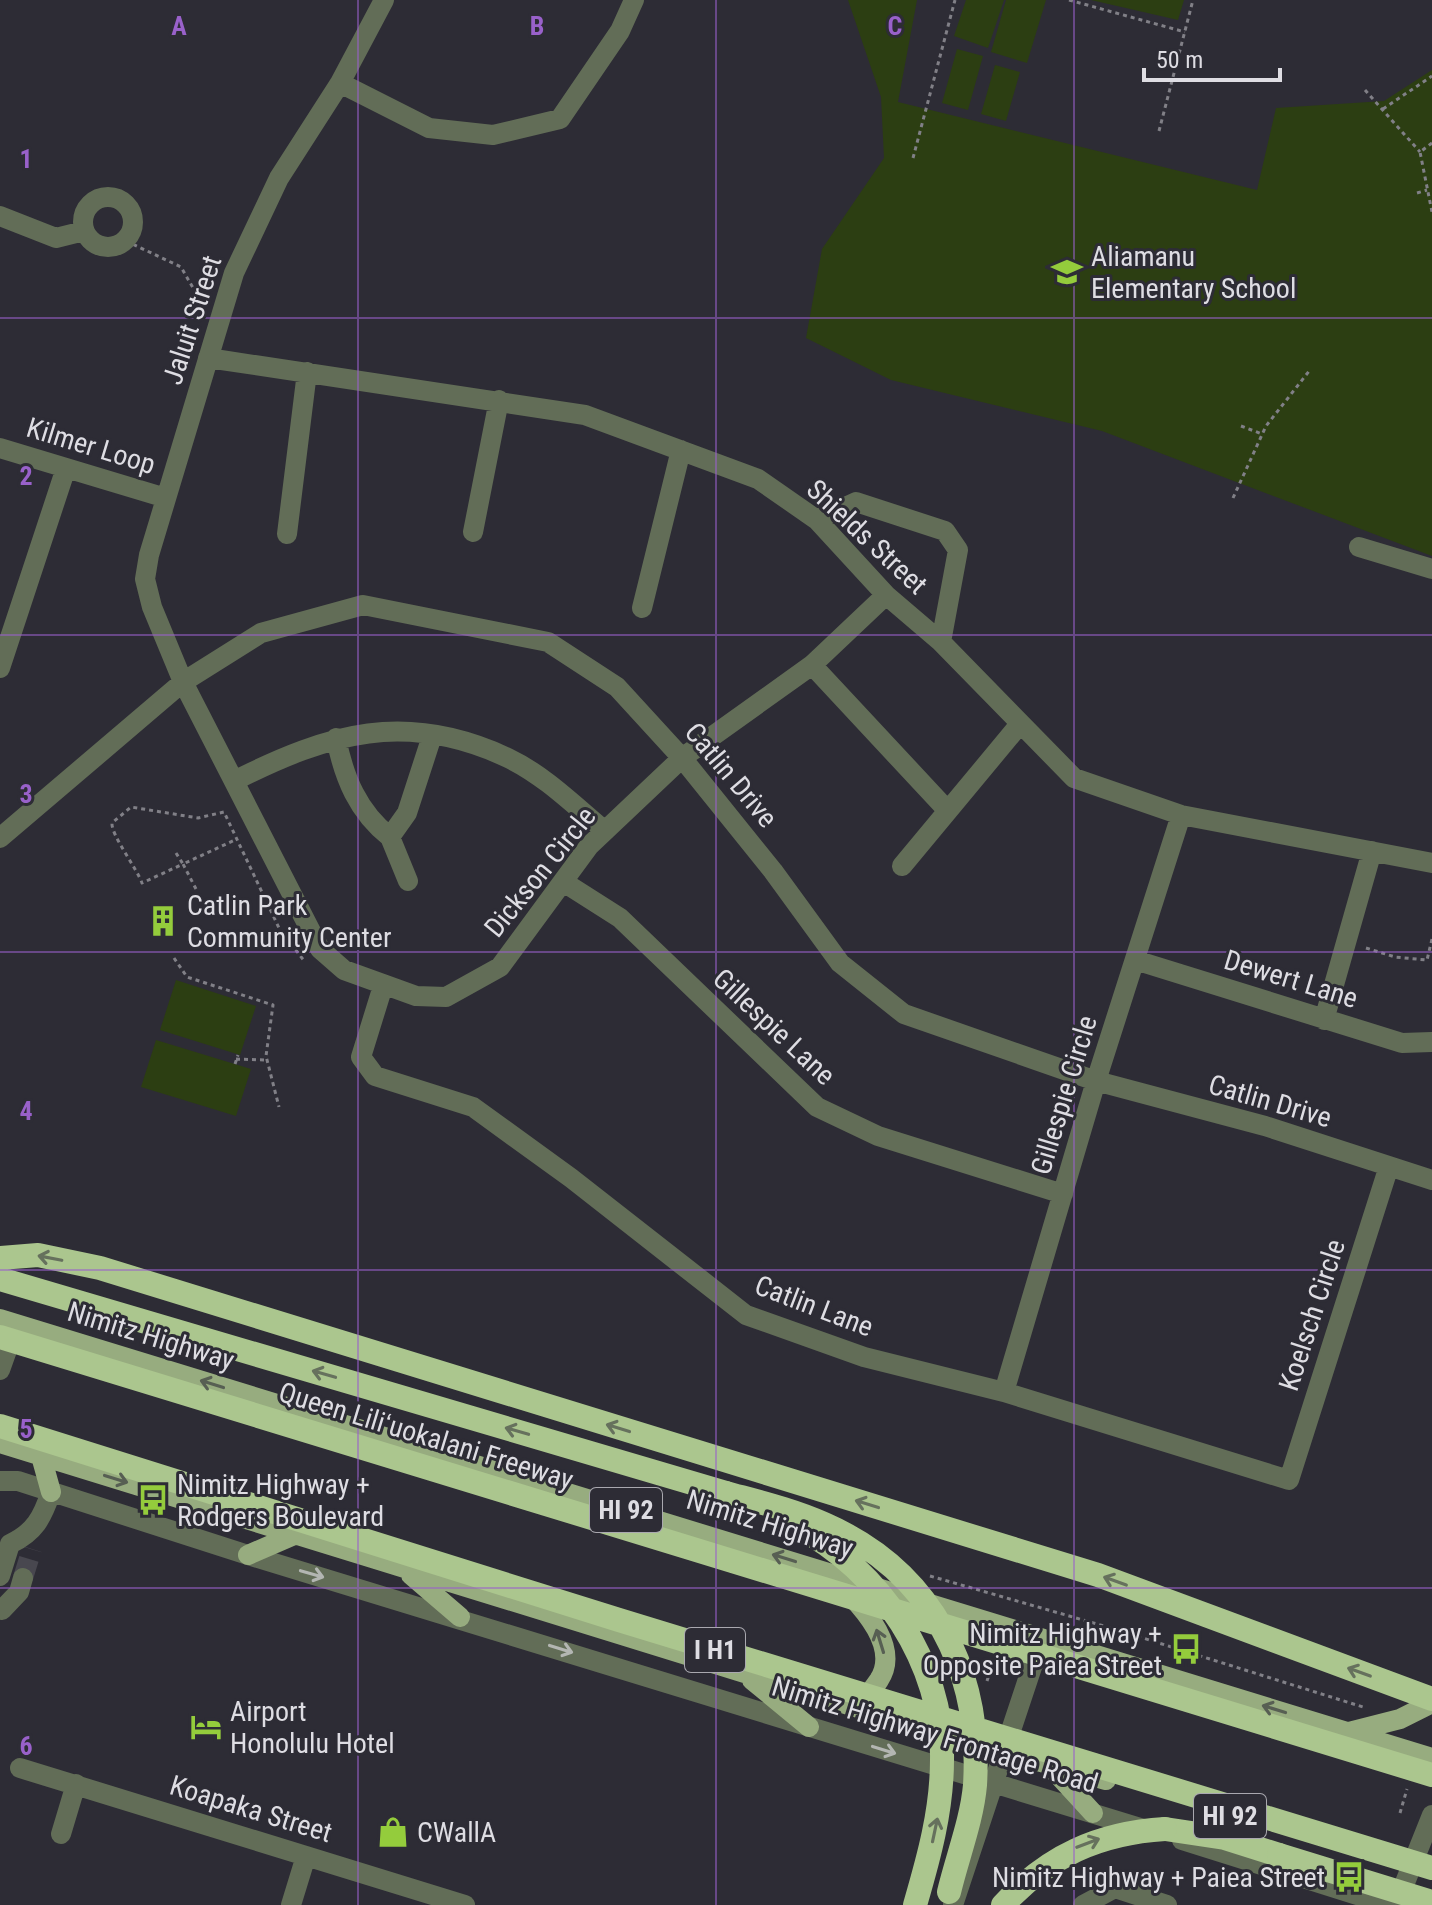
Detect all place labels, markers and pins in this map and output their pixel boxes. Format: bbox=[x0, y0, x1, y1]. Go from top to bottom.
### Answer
place label: Aliamanu Elementary School bbox=[1091, 240, 1296, 305]
school or university icon: Aliamanu Elementary School bbox=[1050, 255, 1084, 289]
place label: Catlin Park Community Center bbox=[187, 889, 392, 954]
building icon: Catlin Park Community Center bbox=[146, 904, 180, 938]
place label: Nimitz Highway + Rodgers Boulevard bbox=[177, 1468, 384, 1533]
bus stop icon: Nimitz Highway + Rodgers Boulevard bbox=[136, 1483, 170, 1517]
place label: Nimitz Highway + Opposite Paiea Street bbox=[923, 1617, 1162, 1682]
bus stop icon: Nimitz Highway + Opposite Paiea Street bbox=[1169, 1632, 1203, 1666]
place label: Airport Honolulu Hotel bbox=[230, 1695, 395, 1760]
hotel icon: Airport Honolulu Hotel bbox=[189, 1710, 223, 1744]
shop icon: CWallA bbox=[376, 1815, 410, 1849]
place label: CWallA bbox=[417, 1816, 496, 1849]
bus stop icon: Nimitz Highway + Paiea Street bbox=[1332, 1860, 1366, 1894]
place label: Nimitz Highway + Paiea Street bbox=[992, 1861, 1325, 1894]

